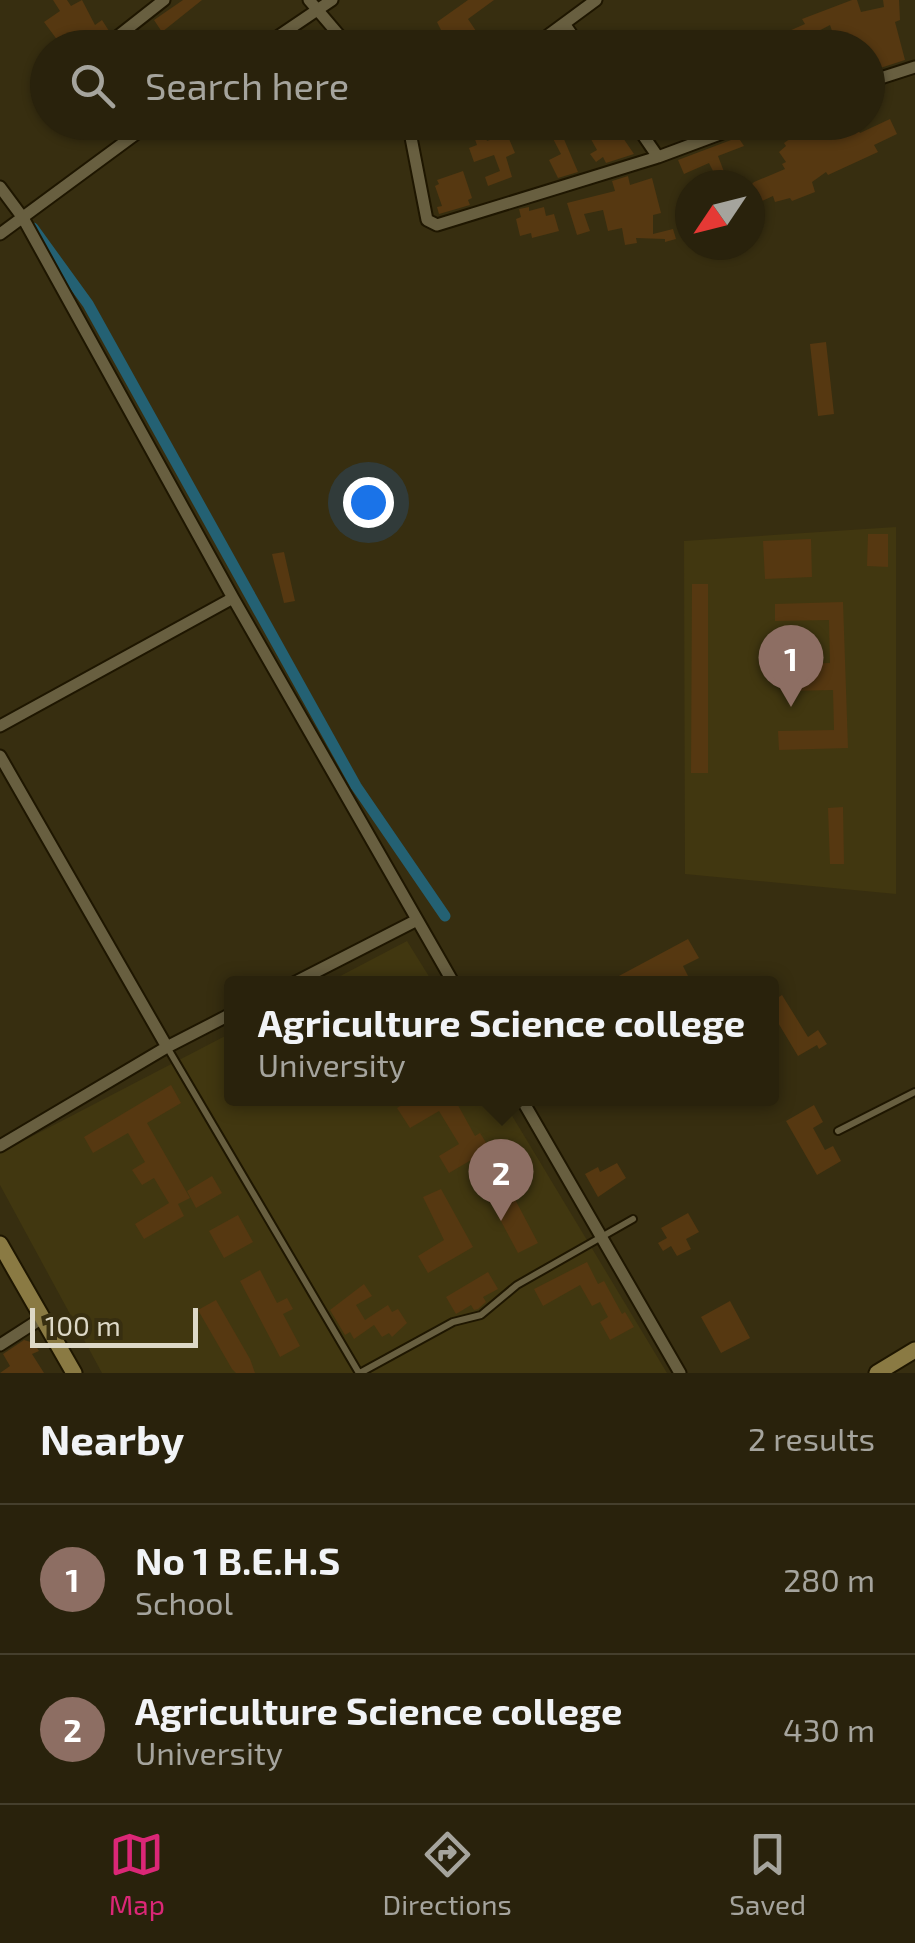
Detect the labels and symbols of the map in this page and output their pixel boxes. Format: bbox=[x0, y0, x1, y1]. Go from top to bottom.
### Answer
north arrow bbox=[675, 170, 765, 260]
your location bbox=[343, 477, 394, 528]
pin: 1 bbox=[758, 624, 824, 707]
pin: 2 bbox=[468, 1138, 534, 1221]
scale bar bbox=[30, 1303, 198, 1348]

